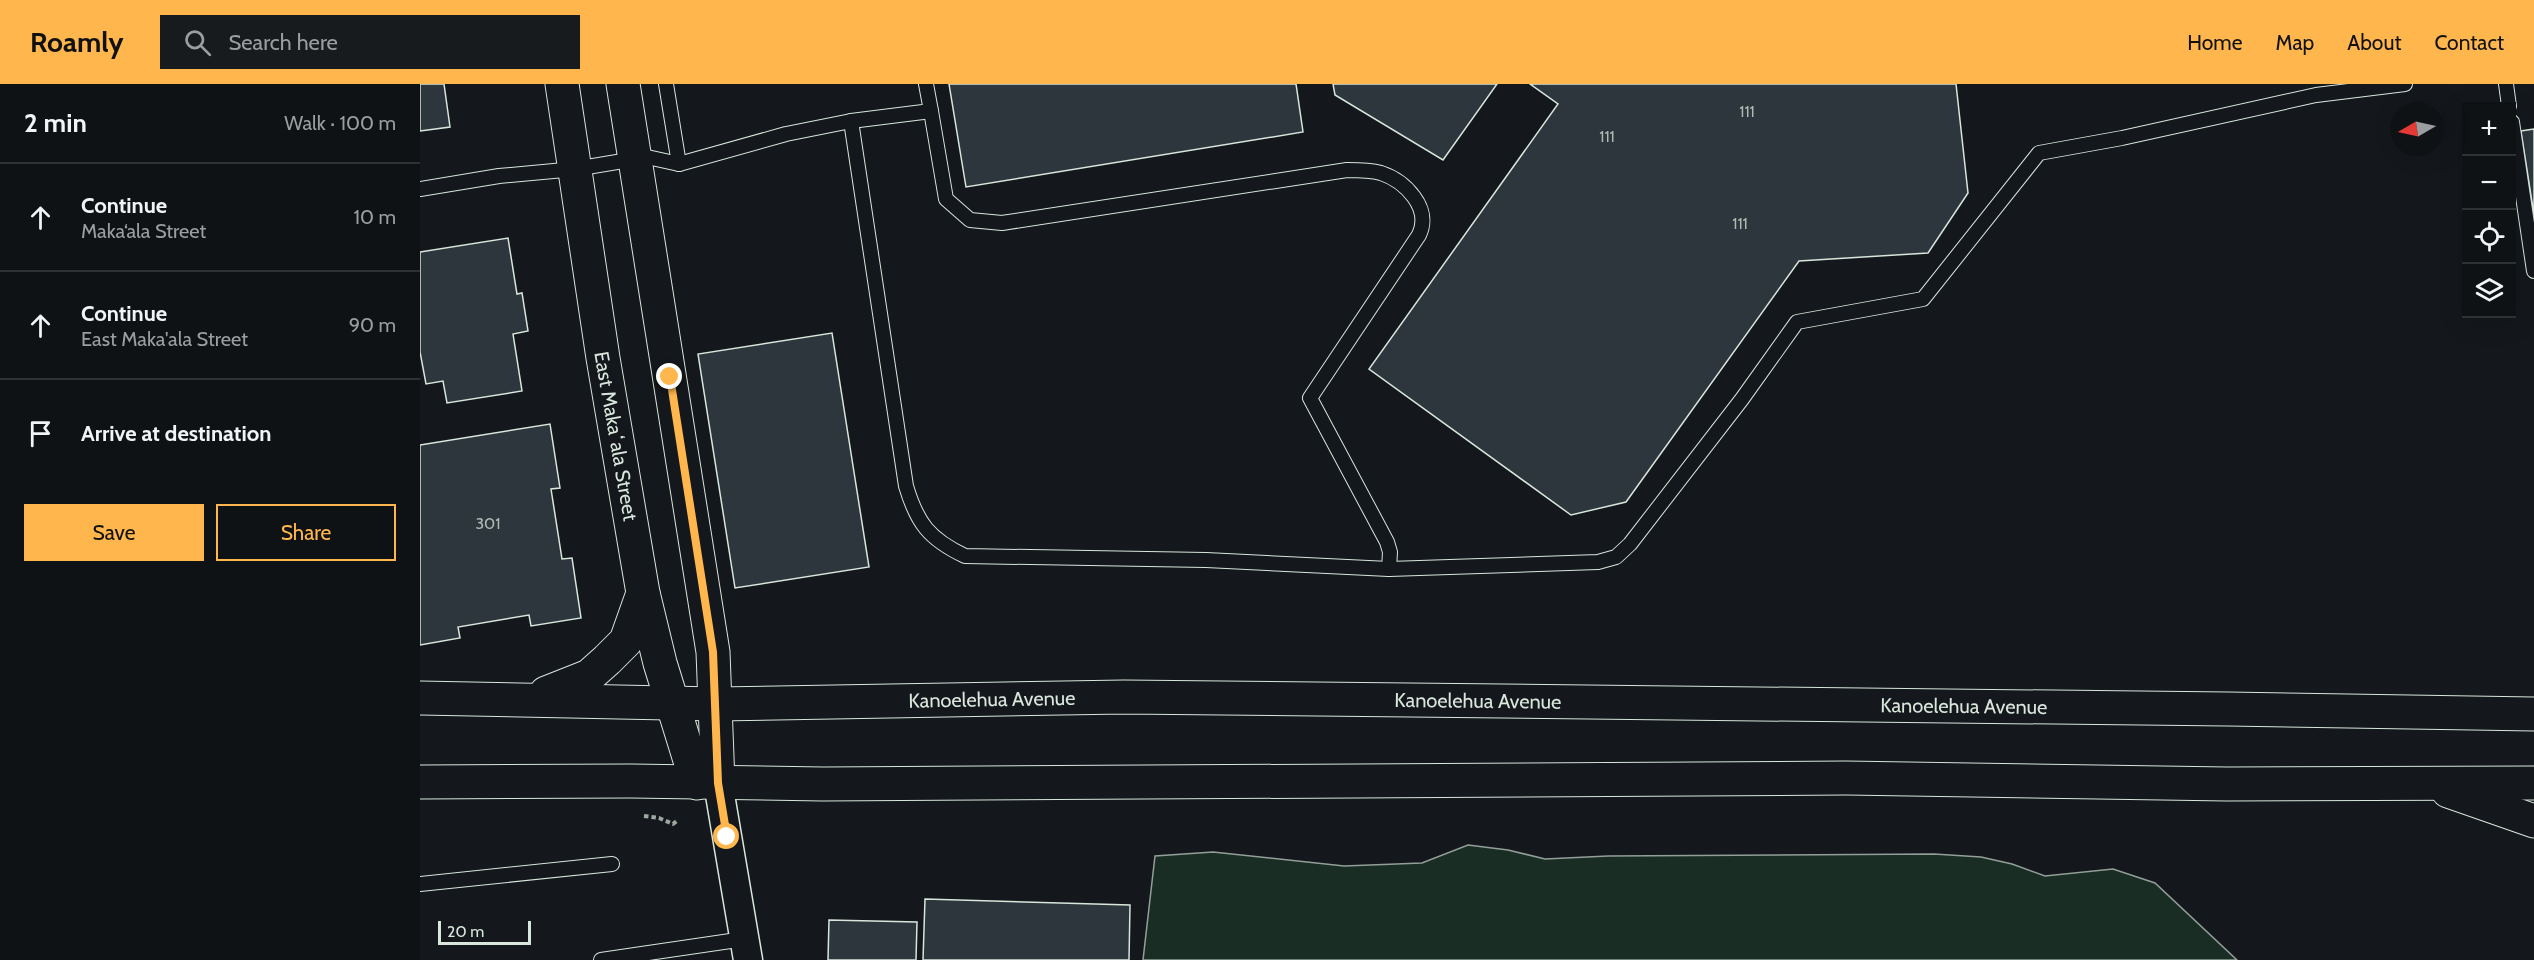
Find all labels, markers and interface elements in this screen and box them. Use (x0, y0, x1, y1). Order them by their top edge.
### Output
search box (160, 15, 580, 69)
text: Roamly (30, 25, 124, 59)
icon: search (181, 26, 214, 59)
text: Search here (229, 29, 338, 56)
text: Home (2187, 30, 2243, 55)
text: Map (2276, 30, 2314, 55)
text: About (2347, 30, 2401, 55)
text: Contact (2434, 30, 2504, 55)
house number: 111 (1739, 102, 1755, 121)
north arrow (2390, 102, 2444, 156)
map controls (2462, 102, 2516, 318)
button: + (2462, 102, 2516, 156)
text: 2 min (24, 107, 87, 139)
text: Walk · 100 m (284, 111, 396, 135)
house number: 111 (1599, 127, 1615, 146)
button: − (2462, 156, 2516, 210)
text: Continue (81, 192, 167, 219)
icon: ahead (24, 201, 57, 234)
text: 10 m (353, 205, 396, 229)
button: locate (2462, 210, 2516, 264)
house number: 111 (1732, 214, 1748, 233)
text: Maka‘ala Street (81, 219, 206, 243)
button: layers (2462, 264, 2516, 318)
text: Continue (81, 300, 167, 327)
icon: ahead (24, 309, 57, 342)
text: 90 m (349, 313, 396, 337)
text: East Maka'ala Street (81, 327, 248, 351)
street label: East Makaʻala Street (589, 349, 643, 523)
route end (656, 363, 682, 389)
icon: arrive (24, 417, 57, 450)
text: Arrive at destination (81, 420, 271, 447)
button: Save (24, 504, 204, 561)
button: Share (216, 504, 396, 561)
house number: 301 (475, 514, 501, 533)
street label: Kanoelehua Avenue (908, 686, 1076, 713)
street label: Kanoelehua Avenue (1394, 688, 1562, 714)
street label: Kanoelehua Avenue (1880, 693, 2048, 719)
route start (713, 823, 739, 849)
scale bar (438, 918, 531, 946)
text: 20 m (447, 922, 484, 941)

